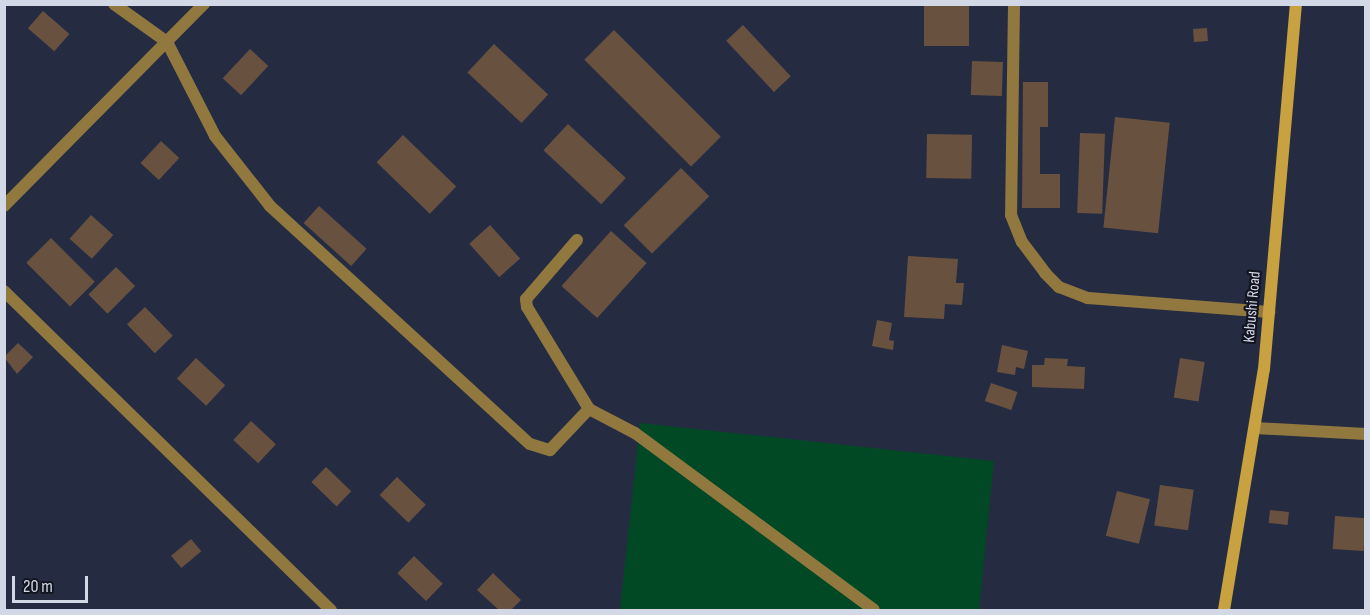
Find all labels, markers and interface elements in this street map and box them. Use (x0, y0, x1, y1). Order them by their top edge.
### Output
street label: Kabushi Road (1240, 271, 1266, 343)
scale bar (15, 564, 92, 602)
text: 20 m (23, 576, 53, 597)

